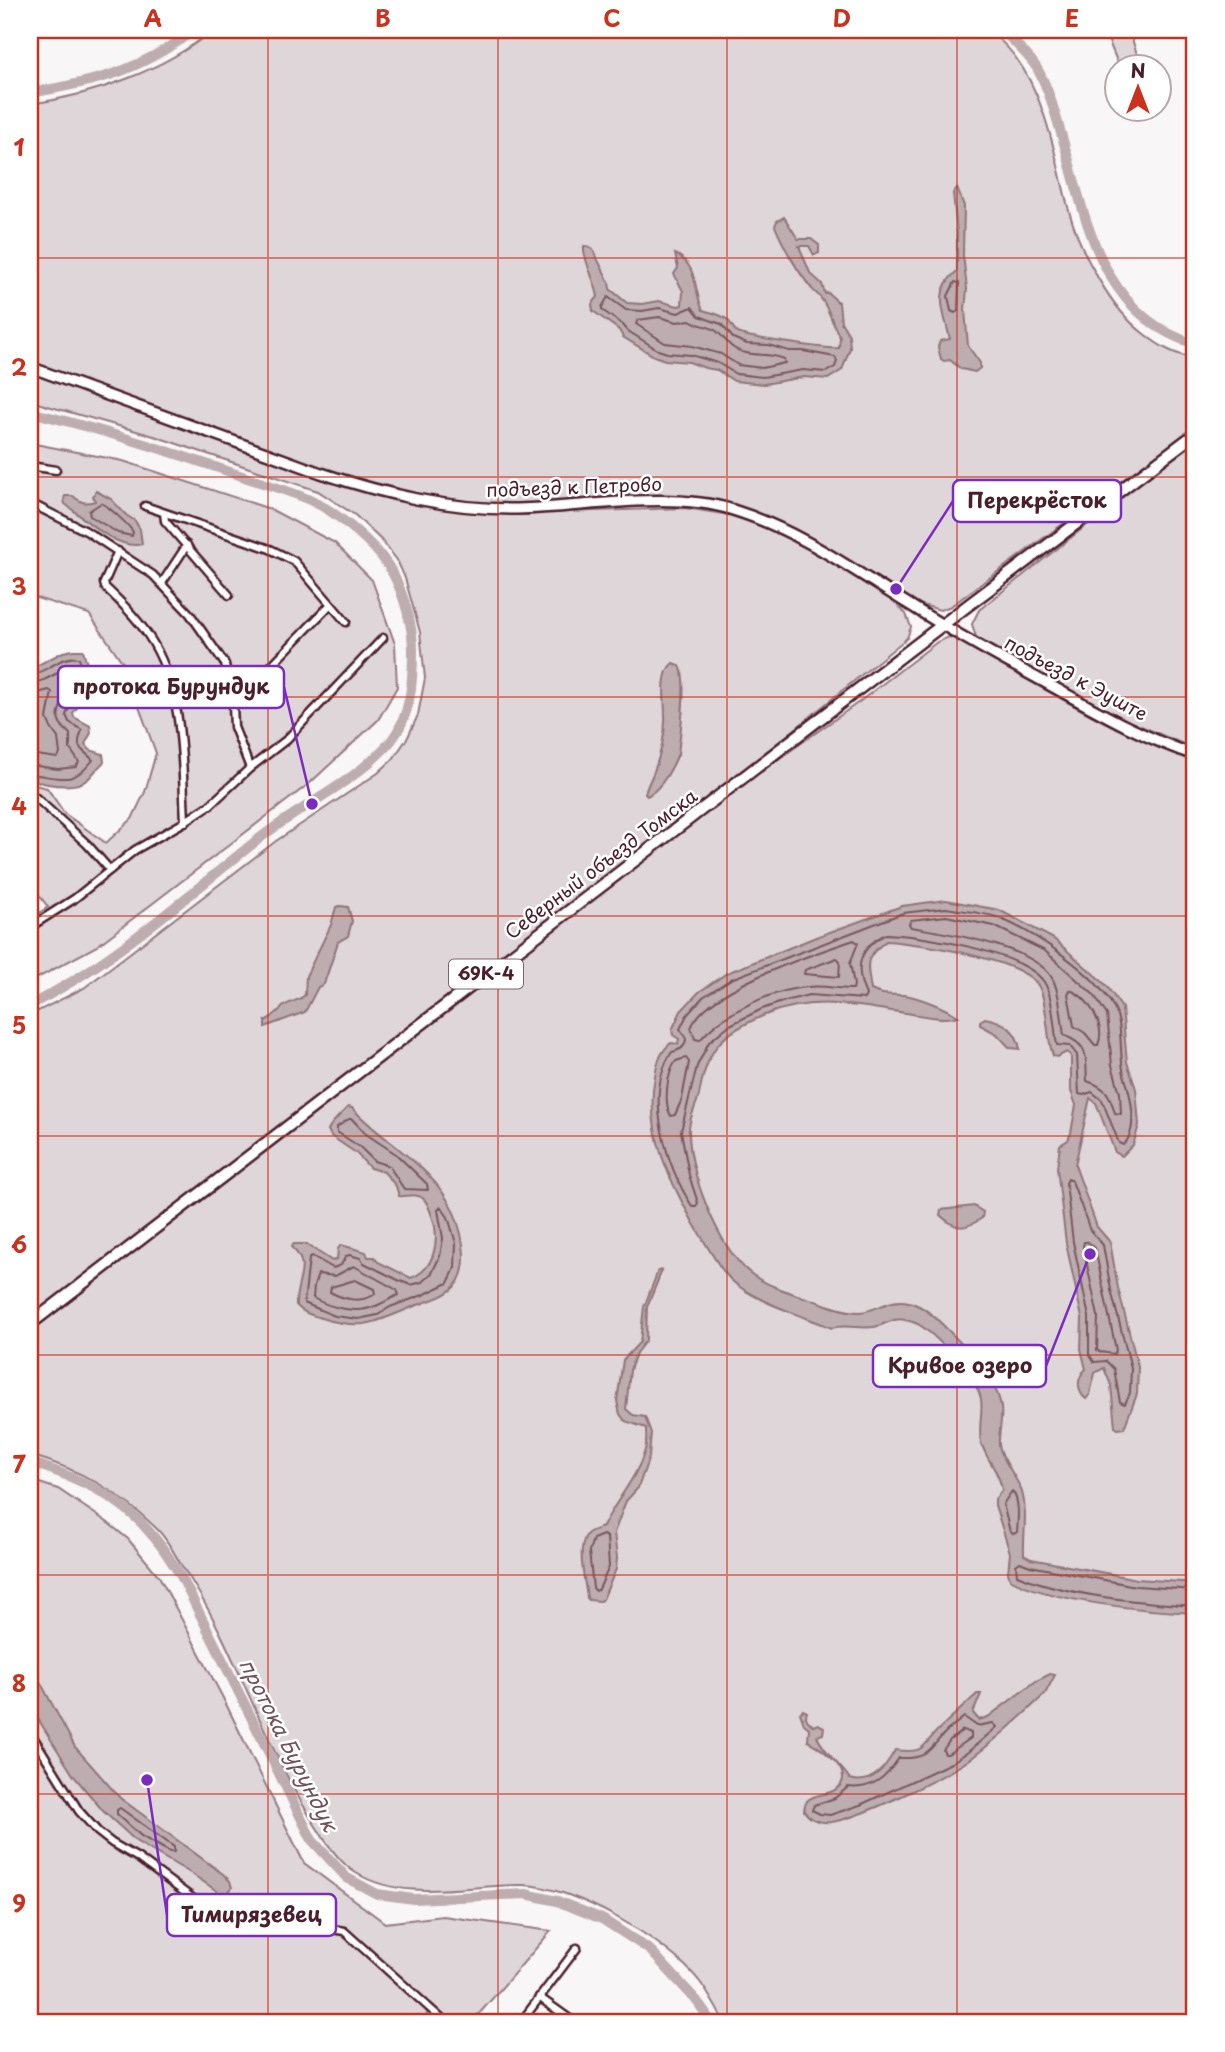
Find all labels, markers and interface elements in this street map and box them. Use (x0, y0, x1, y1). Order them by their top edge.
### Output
text: A (144, 0, 162, 35)
text: B (375, 0, 391, 35)
text: C (603, 0, 621, 35)
text: D (833, 0, 851, 35)
text: E (1065, 0, 1079, 35)
north arrow (1102, 52, 1172, 122)
text: N (1130, 56, 1146, 84)
text: 1 (14, 129, 25, 164)
text: 2 (11, 349, 27, 384)
street label: подъезд к Петрово (486, 469, 662, 503)
callout: Перекрёсток (953, 480, 1121, 522)
text: Перекрёсток (967, 483, 1107, 515)
text: 3 (11, 568, 27, 603)
street label: подъезд к Эуште (1000, 628, 1153, 727)
callout: протока Бурундук (58, 666, 284, 708)
text: протока Бурундук (73, 669, 270, 701)
street label: Северный объезд Томска (498, 781, 703, 945)
text: 4 (11, 788, 27, 823)
road number: 69К-4 (449, 959, 523, 988)
text: 5 (12, 1007, 26, 1042)
text: 6 (11, 1226, 27, 1261)
callout: Кривое озеро (873, 1345, 1046, 1387)
text: Кривое озеро (888, 1348, 1032, 1380)
text: 7 (12, 1446, 26, 1481)
water label: протока Бурундук (232, 1652, 348, 1838)
text: 8 (12, 1665, 26, 1700)
text: 9 (12, 1885, 26, 1920)
callout: Тимирязевец (167, 1894, 336, 1936)
text: Тимирязевец (181, 1897, 322, 1929)

